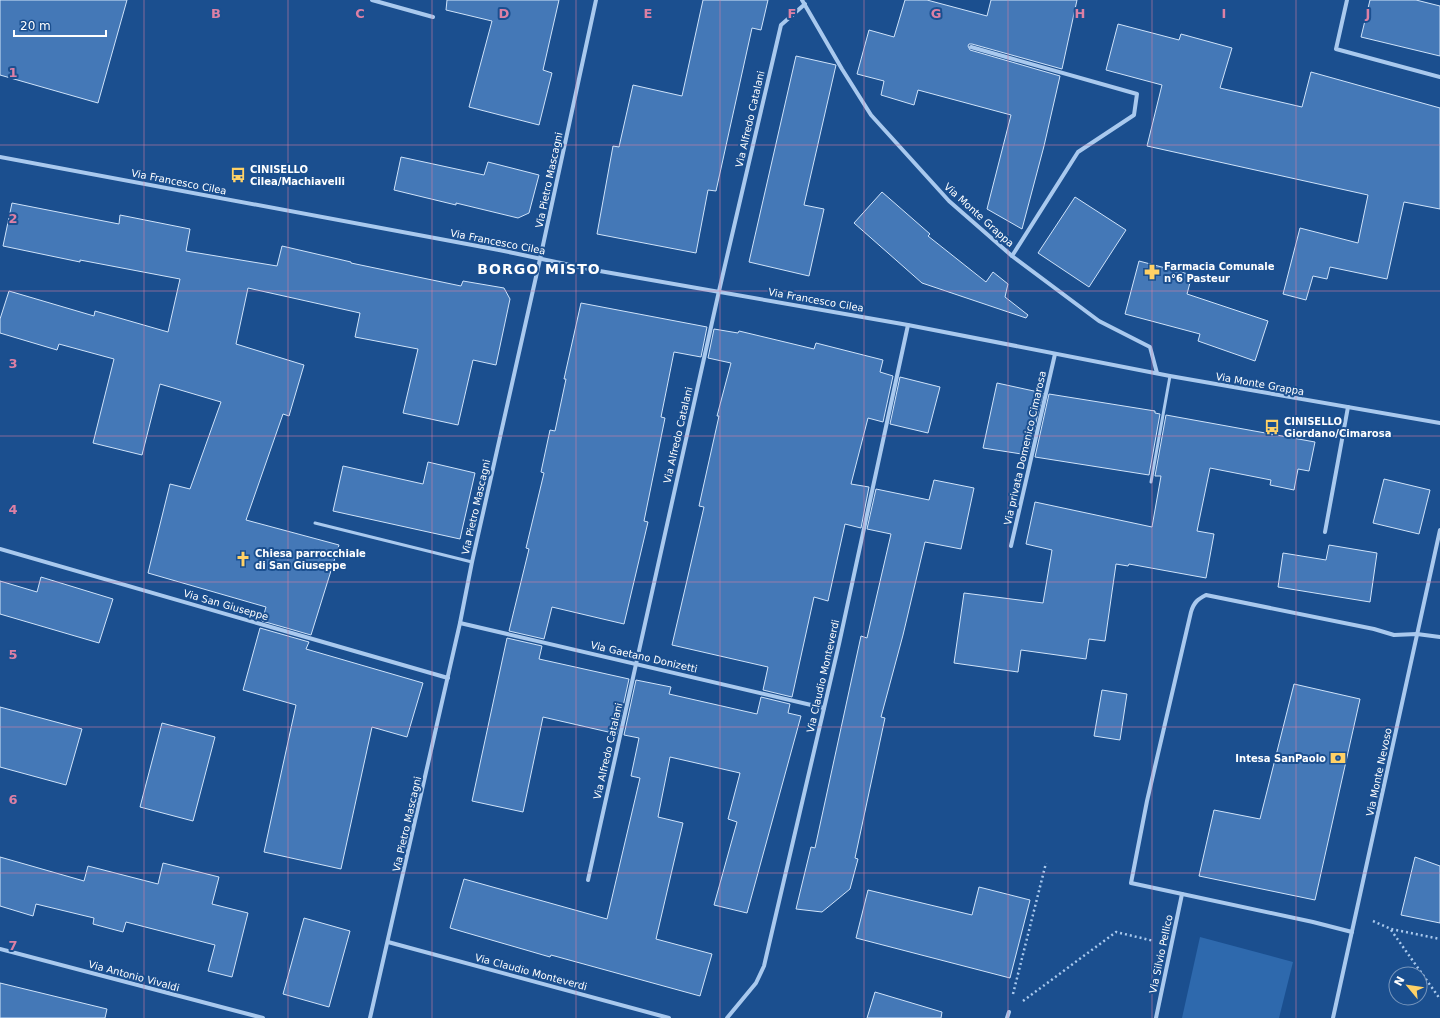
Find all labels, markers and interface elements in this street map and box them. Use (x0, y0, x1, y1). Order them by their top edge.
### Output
text: B (211, 6, 221, 21)
text: C (355, 6, 365, 21)
text: D (499, 6, 510, 21)
text: E (644, 6, 652, 21)
text: F (788, 6, 796, 21)
text: G (931, 6, 941, 21)
text: H (1075, 6, 1085, 21)
text: I (1222, 6, 1226, 21)
text: J (1365, 6, 1370, 21)
scale bar (14, 12, 106, 38)
text: 20 m (20, 19, 51, 33)
text: 1 (8, 65, 18, 80)
street label: Via Alfredo Catalani (734, 70, 766, 168)
street label: Via Pietro Mascagni (533, 131, 565, 229)
place label: CINISELLO Cilea/Machiavelli (250, 164, 345, 187)
bus stop icon: CINISELLO Cilea/Machiavelli (229, 166, 247, 184)
street label: Via Francesco Cilea (130, 167, 228, 197)
street label: Via Monte Grappa (942, 181, 1016, 249)
text: 2 (8, 211, 18, 226)
street label: Via Francesco Cilea (449, 227, 547, 257)
district label: BORGO MISTO (477, 261, 601, 277)
place label: Farmacia Comunale n°6 Pasteur (1164, 261, 1275, 284)
pharmacy icon: Farmacia Comunale n°6 Pasteur (1143, 263, 1161, 281)
street label: Via Francesco Cilea (767, 286, 865, 314)
text: 3 (8, 356, 18, 371)
street label: Via privata Domenico Cimarosa (1002, 370, 1048, 526)
street label: Via Monte Grappa (1215, 371, 1305, 397)
street label: Via Alfredo Catalani (662, 386, 694, 484)
place label: CINISELLO Giordano/Cimarosa (1284, 416, 1391, 439)
bus stop icon: CINISELLO Giordano/Cimarosa (1263, 418, 1281, 436)
street label: Via Pietro Mascagni (460, 458, 492, 556)
text: 4 (8, 502, 18, 517)
place label: Chiesa parrocchiale di San Giuseppe (255, 548, 366, 571)
church icon: Chiesa parrocchiale di San Giuseppe (234, 550, 252, 568)
street label: Via San Giuseppe (182, 588, 270, 622)
street label: Via Claudio Monteverdi (805, 618, 841, 734)
street label: Via Gaetano Donizetti (589, 639, 699, 675)
text: 5 (8, 647, 18, 662)
street label: Via Alfredo Catalani (592, 702, 624, 800)
street label: Via Monte Nevoso (1364, 727, 1394, 817)
bank icon: Intesa SanPaolo (1329, 749, 1347, 767)
place label: Intesa SanPaolo (1235, 753, 1326, 764)
street label: Via Pietro Mascagni (391, 775, 423, 873)
text: 6 (8, 792, 18, 807)
street label: Via Silvio Pellico (1147, 914, 1175, 994)
text: 7 (8, 938, 18, 953)
street label: Via Claudio Monteverdi (474, 952, 588, 992)
street label: Via Antonio Vivaldi (87, 959, 181, 993)
north arrow (1388, 966, 1428, 1006)
text: N (1392, 974, 1408, 989)

